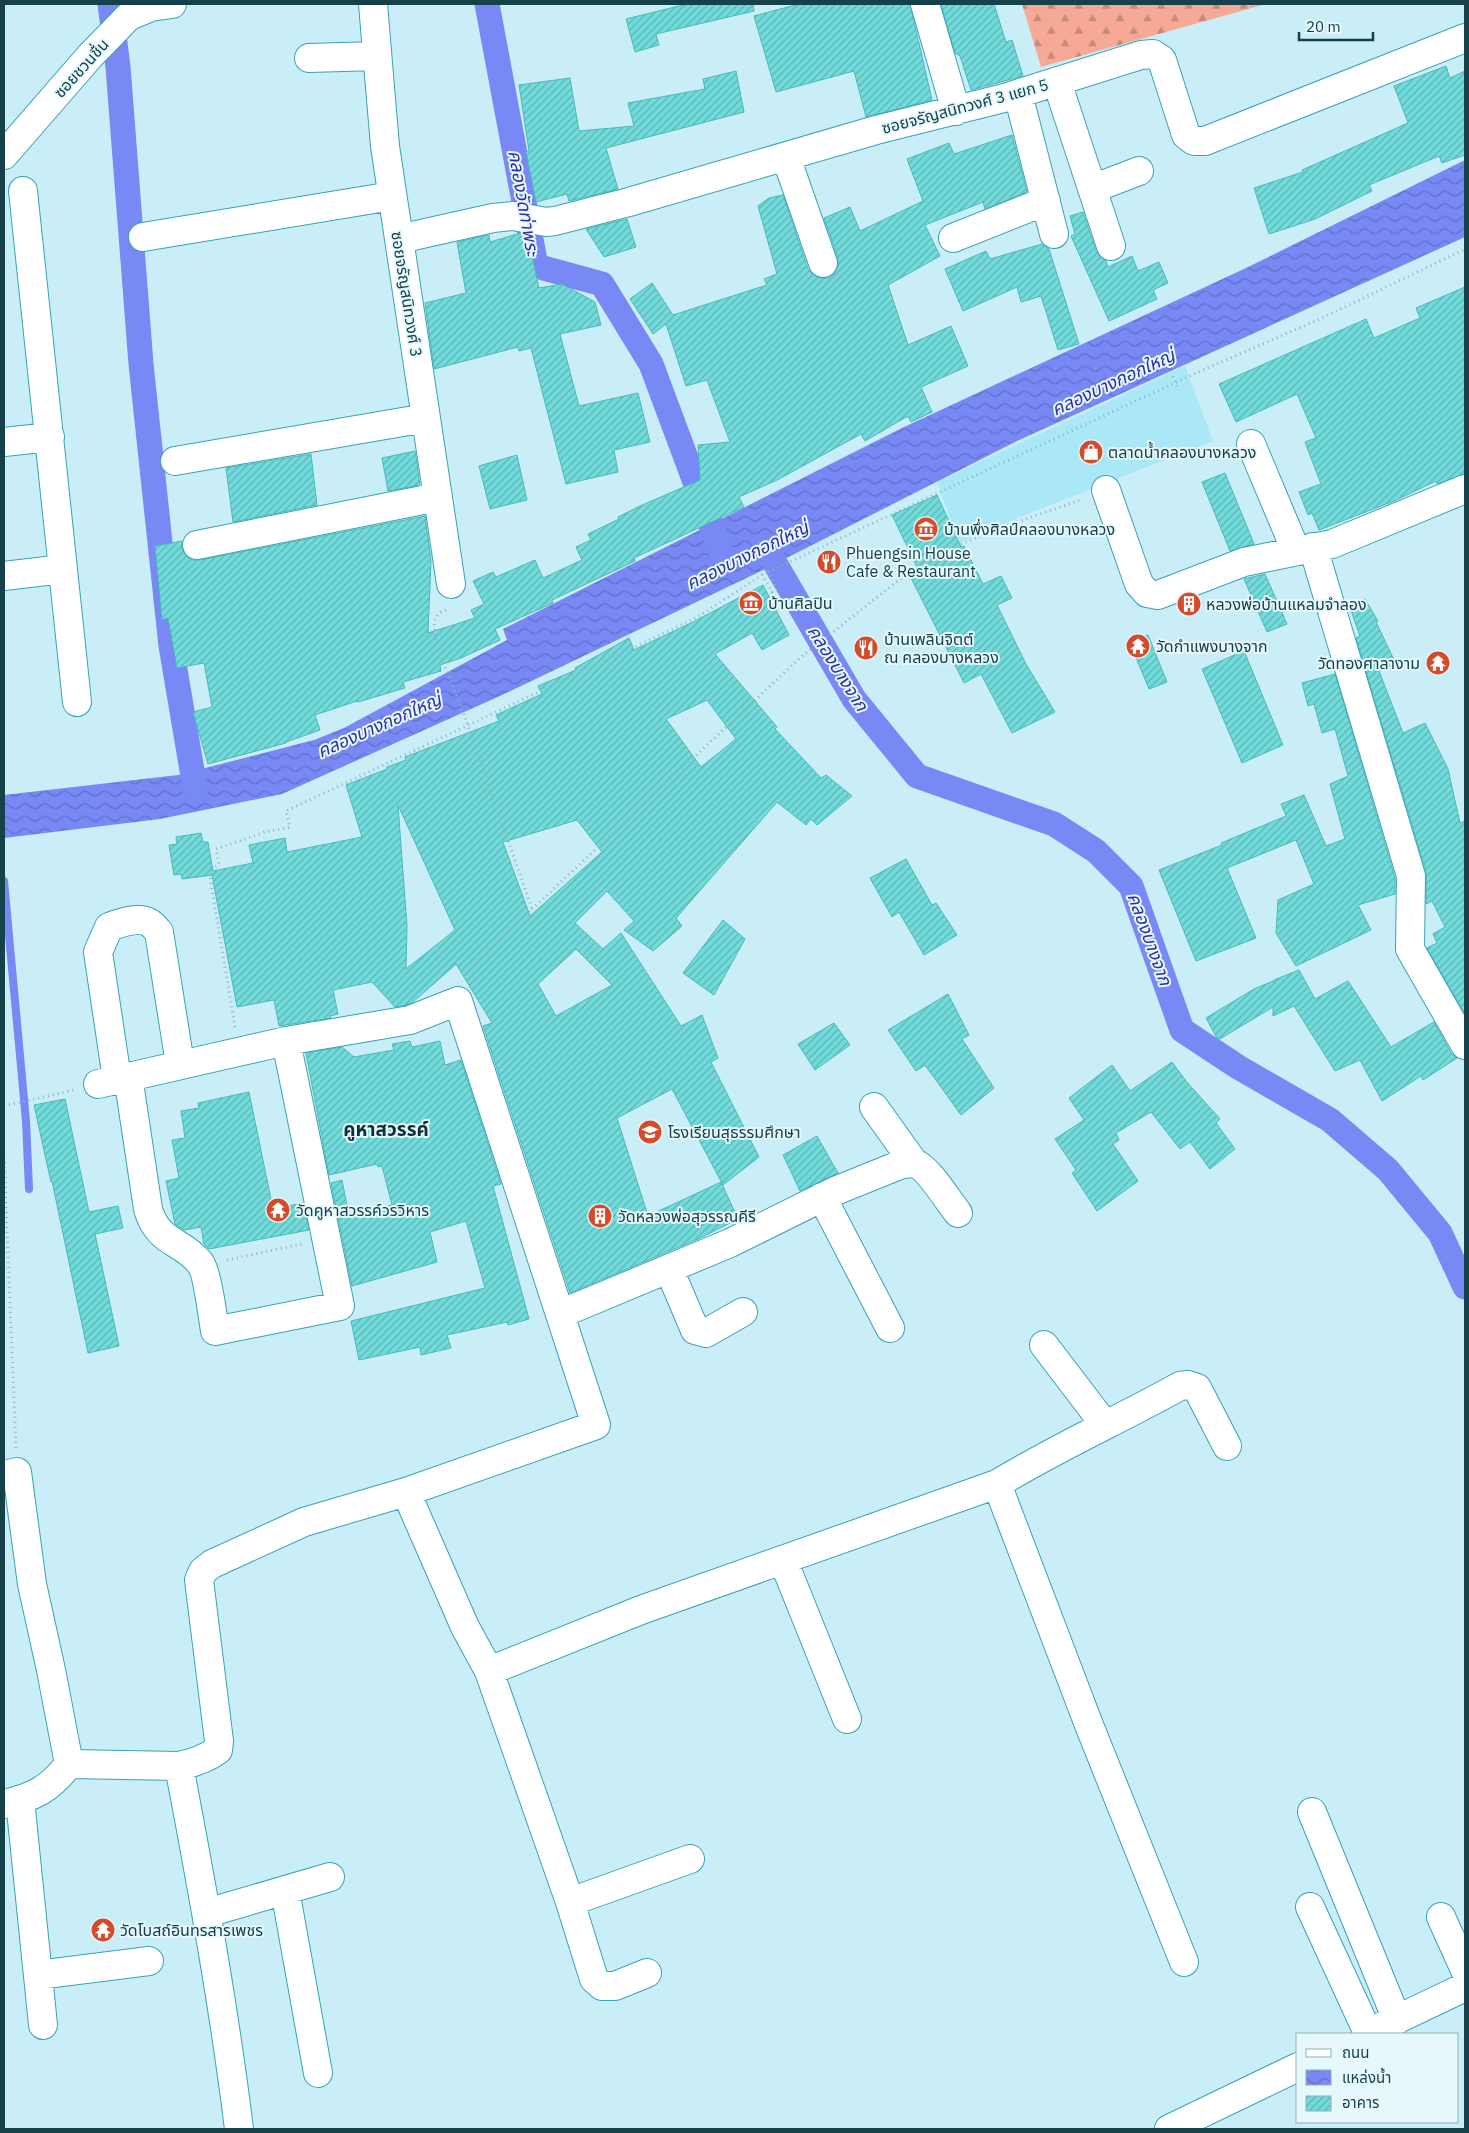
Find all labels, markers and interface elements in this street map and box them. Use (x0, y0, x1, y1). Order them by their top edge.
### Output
scale bar (1299, 10, 1373, 42)
text: 20 m (1306, 17, 1341, 36)
street label: ซอยชวนชื่น (49, 34, 113, 102)
street label: ซอยจรัญสนิทวงศ์ 3 แยก 5 (879, 74, 1051, 138)
water label: คลองวัดท่าพระ (503, 148, 545, 260)
street label: ซอยจรัญสนิทวงศ์ 3 (387, 230, 427, 358)
water label: คลองบางกอกใหญ่ (1048, 342, 1181, 421)
shop icon: ตลาดน้ำคลองบางหลวง (1078, 439, 1104, 465)
place label: ตลาดน้ำคลองบางหลวง (1108, 441, 1256, 462)
water label: คลองบางกอกใหญ่ (682, 514, 815, 595)
museum icon: บ้านพึ่งศิลป์คลองบางหลวง (913, 516, 939, 542)
place label: บ้านพึ่งศิลป์คลองบางหลวง (944, 518, 1115, 539)
place label: Phuengsin House Cafe & Restaurant (846, 543, 976, 581)
restaurant icon: Phuengsin House Cafe & Restaurant (816, 549, 842, 575)
museum icon: บ้านศิลปิน (738, 590, 764, 616)
building icon: หลวงพ่อบ้านแหลมจำลอง (1176, 591, 1202, 617)
place label: บ้านศิลปิน (768, 593, 833, 613)
place label: หลวงพ่อบ้านแหลมจำลอง (1206, 594, 1367, 614)
water label: คลองบางจาก (803, 621, 874, 716)
place label: บ้านเพลินจิตต์ ณ คลองบางหลวง (884, 629, 999, 667)
temple icon: วัดกำแพงบางจาก (1125, 633, 1151, 659)
restaurant icon: บ้านเพลินจิตต์ ณ คลองบางหลวง (853, 635, 879, 661)
place label: วัดกำแพงบางจาก (1156, 636, 1268, 656)
temple icon: วัดทองศาลางาม (1425, 650, 1451, 676)
place label: วัดทองศาลางาม (1318, 653, 1420, 673)
water label: คลองบางกอกใหญ่ (313, 686, 447, 763)
water label: คลองบางจาก (1123, 890, 1178, 990)
district label: คูหาสวรรค์ (343, 1117, 429, 1141)
school or university icon: โรงเรียนสุธรรมศึกษา (637, 1119, 663, 1145)
place label: โรงเรียนสุธรรมศึกษา (668, 1122, 801, 1142)
temple icon: วัดคูหาสวรรค์วรวิหาร (265, 1197, 291, 1223)
place label: วัดคูหาสวรรค์วรวิหาร (296, 1200, 429, 1220)
building icon: วัดหลวงพ่อสุวรรณคีรี (587, 1203, 613, 1229)
place label: วัดหลวงพ่อสุวรรณคีรี (618, 1206, 756, 1226)
temple icon: วัดโบสถ์อินทรสารเพชร (90, 1917, 116, 1943)
place label: วัดโบสถ์อินทรสารเพชร (120, 1920, 263, 1940)
legend (1296, 2033, 1459, 2123)
text: ถนน (1342, 2043, 1369, 2062)
text: แหล่งน้ำ (1342, 2067, 1391, 2087)
text: อาคาร (1342, 2093, 1379, 2112)

